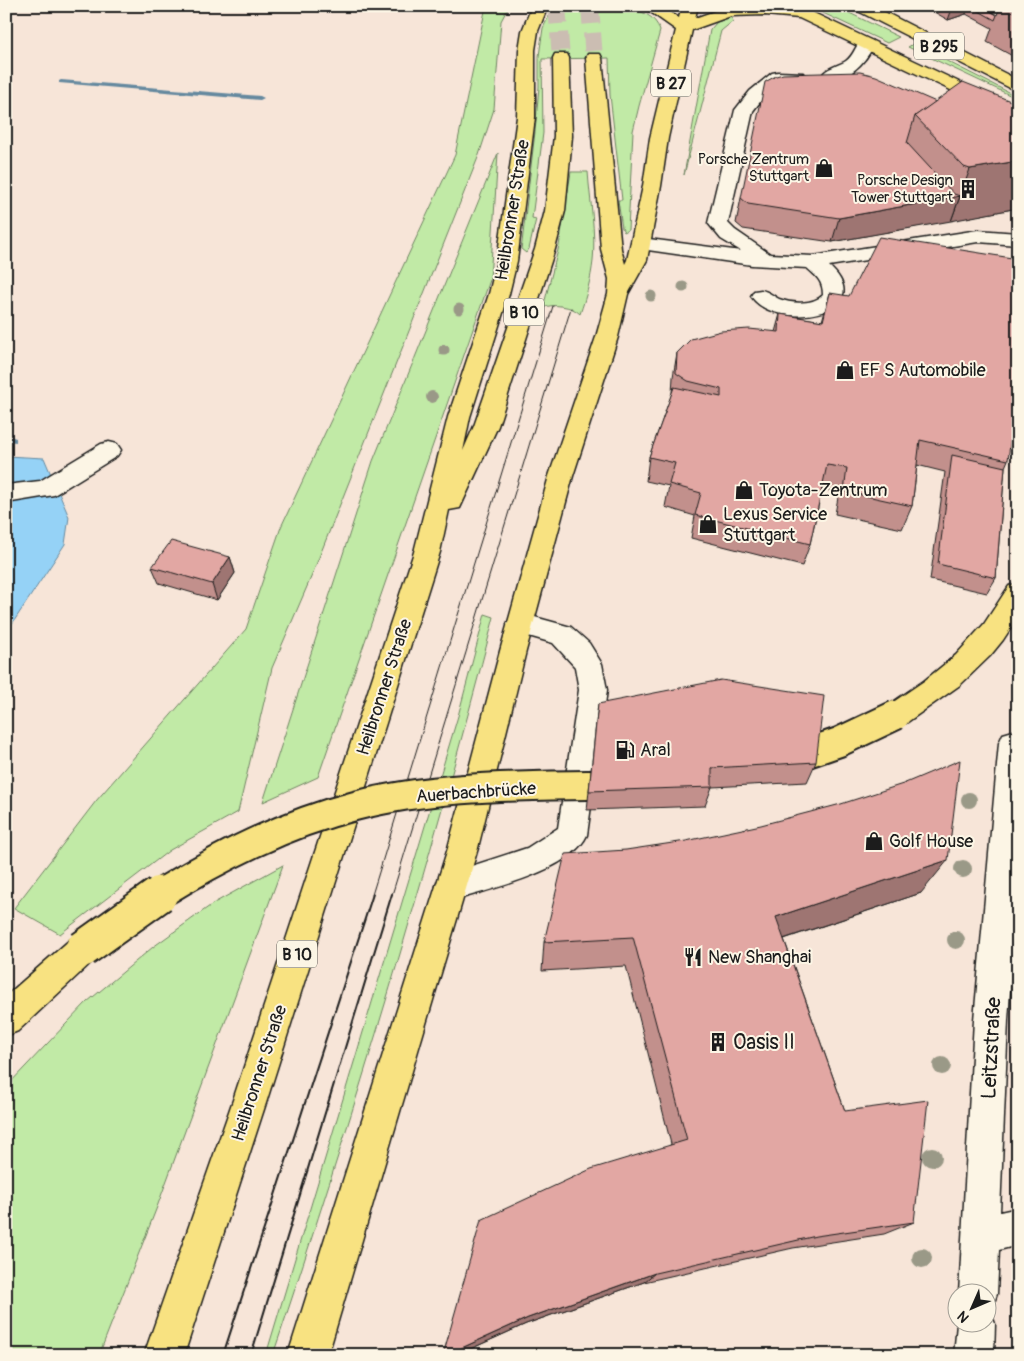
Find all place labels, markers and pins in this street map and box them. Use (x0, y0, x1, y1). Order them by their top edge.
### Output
place label: Porsche Zentrum Stuttgart (698, 150, 810, 186)
shop icon: Porsche Zentrum Stuttgart (813, 157, 835, 179)
place label: Porsche Design Tower Stuttgart (851, 171, 954, 207)
building icon: Porsche Design Tower Stuttgart (957, 178, 979, 200)
shop icon: EF S Automobile (834, 359, 856, 381)
place label: EF S Automobile (860, 359, 986, 382)
shop icon: Toyota-Zentrum (733, 479, 755, 501)
place label: Toyota-Zentrum (759, 479, 887, 502)
place label: Lexus Service Stuttgart (723, 503, 827, 547)
shop icon: Lexus Service Stuttgart (697, 513, 719, 535)
fuel station icon: Aral (614, 739, 636, 761)
place label: Aral (640, 739, 671, 762)
shop icon: Golf House (863, 830, 885, 852)
place label: Golf House (889, 830, 973, 853)
restaurant icon: New Shanghai (682, 946, 704, 968)
place label: New Shanghai (708, 946, 811, 969)
place label: Oasis II (733, 1029, 795, 1056)
building icon: Oasis II (707, 1031, 729, 1053)

